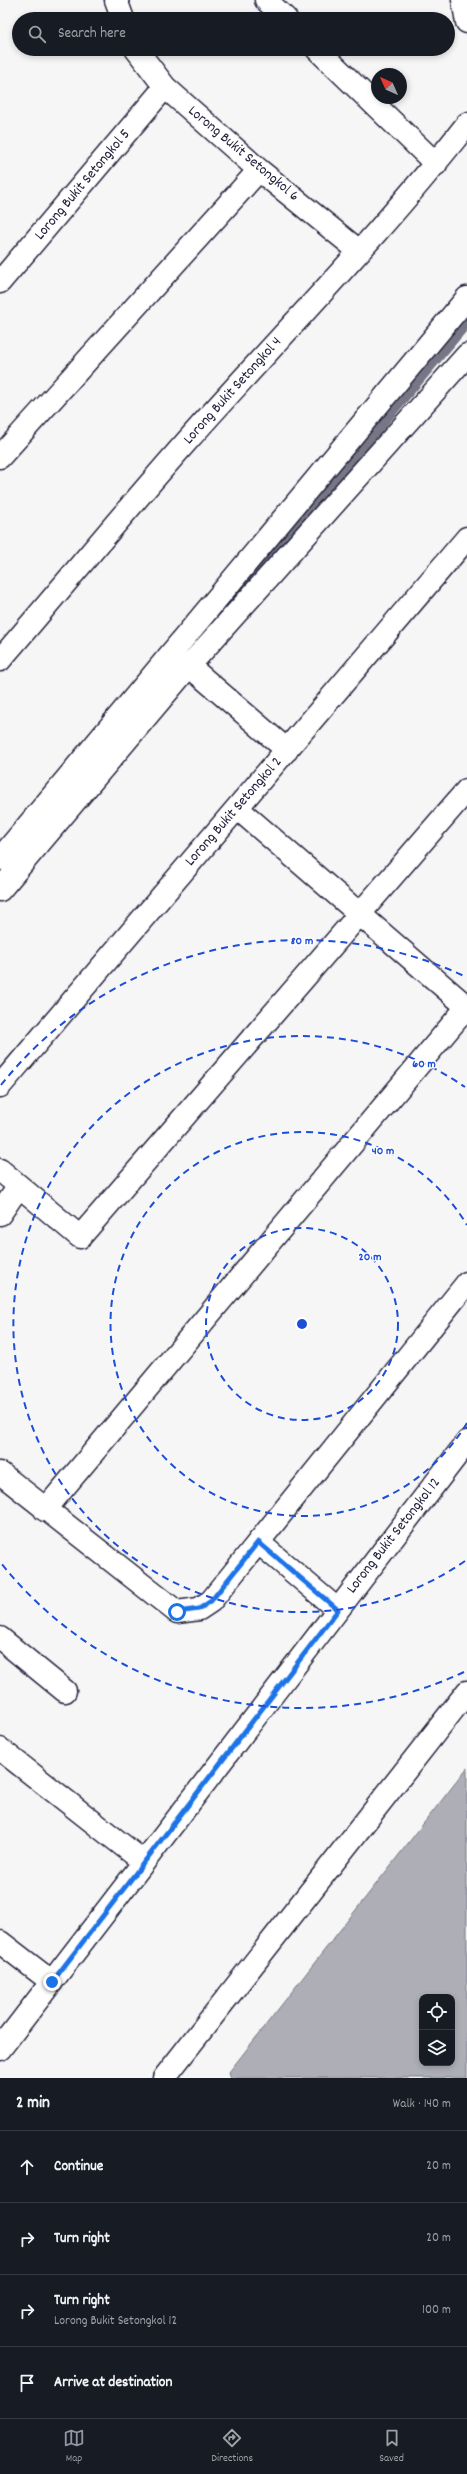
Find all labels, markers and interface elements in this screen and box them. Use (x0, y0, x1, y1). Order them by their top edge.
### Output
search box (12, 12, 455, 56)
icon: search (26, 23, 48, 45)
text: Search here (58, 23, 126, 45)
north arrow (371, 68, 407, 104)
street label: Lorong Bukit Setongkol 6 (182, 101, 304, 207)
street label: Lorong Bukit Setongkol 5 (30, 125, 136, 245)
street label: Lorong Bukit Setongkol 4 (179, 332, 287, 450)
street label: Lorong Bukit Setongkol 2 (180, 752, 288, 872)
text: 80 m (291, 933, 313, 950)
text: 60 m (412, 1056, 436, 1073)
text: 40 m (372, 1143, 394, 1160)
text: 20 m (359, 1249, 381, 1266)
centre of rings (295, 1317, 309, 1331)
street label: Lorong Bukit Setongkol 12 (342, 1473, 446, 1599)
route start (168, 1603, 186, 1621)
route end (43, 1973, 61, 1991)
map controls (419, 1994, 455, 2066)
button: locate (419, 1994, 455, 2030)
button: layers (419, 2030, 455, 2066)
text: 2 min (16, 2092, 50, 2116)
text: Walk · 140 m (393, 2095, 451, 2114)
icon: ahead (16, 2156, 38, 2178)
text: Continue (54, 2156, 103, 2178)
text: 20 m (426, 2157, 451, 2176)
icon: right (16, 2228, 38, 2250)
text: Turn right (54, 2228, 110, 2250)
text: 20 m (426, 2229, 451, 2248)
text: Turn right (54, 2290, 110, 2312)
icon: right (16, 2300, 38, 2322)
text: 100 m (422, 2301, 451, 2320)
text: Lorong Bukit Setongkol 12 (54, 2312, 177, 2331)
icon: arrive (16, 2372, 38, 2394)
text: Arrive at destination (54, 2372, 172, 2394)
tab: Map (63, 2427, 85, 2467)
tab: Directions (211, 2427, 253, 2467)
tab: Saved (379, 2427, 404, 2467)

